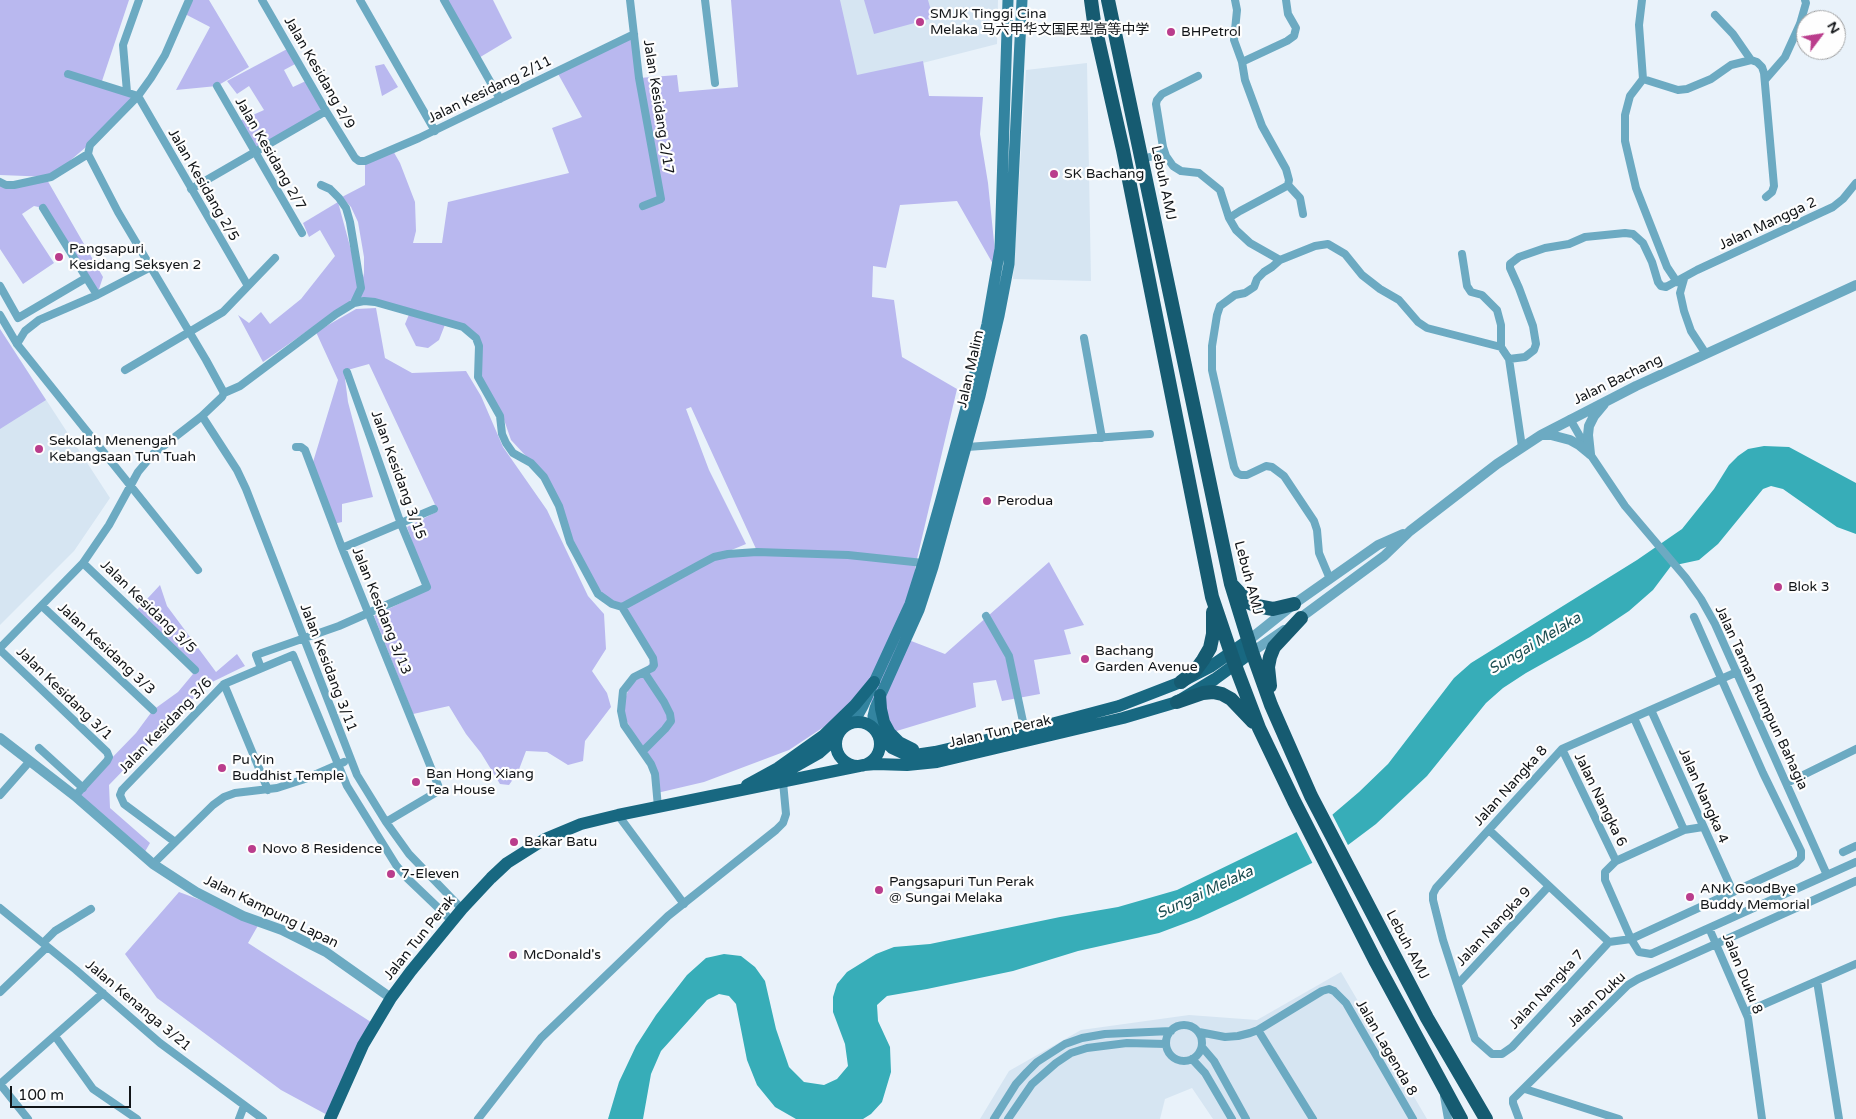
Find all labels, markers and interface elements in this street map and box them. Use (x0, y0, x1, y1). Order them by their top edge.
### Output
place label: SMJK Tinggi Cina Melaka 马六甲华文国民型高等中学 (930, 6, 1150, 38)
north arrow (1796, 10, 1846, 60)
street label: Jalan Kesidang 2/9 (280, 14, 358, 132)
marker: SMJK Tinggi Cina Melaka 马六甲华文国民型高等中学 (914, 16, 926, 28)
text: N (1823, 18, 1844, 37)
place label: BHPetrol (1181, 24, 1241, 40)
marker: BHPetrol (1165, 26, 1177, 38)
street label: Jalan Kesidang 2/17 (639, 39, 677, 175)
street label: Jalan Kesidang 2/11 (425, 53, 555, 127)
street label: Jalan Kesidang 2/7 (231, 95, 309, 213)
street label: Jalan Kesidang 2/5 (164, 126, 242, 244)
street label: Lebuh AMJ (1147, 144, 1179, 222)
place label: SK Bachang (1064, 166, 1144, 182)
marker: SK Bachang (1048, 168, 1060, 180)
street label: Jalan Mangga 2 (1717, 194, 1819, 254)
place label: Pangsapuri Kesidang Seksyen 2 (69, 241, 201, 274)
marker: Pangsapuri Kesidang Seksyen 2 (53, 251, 65, 263)
street label: Jalan Malim (954, 329, 988, 409)
street label: Jalan Bachang (1571, 351, 1665, 409)
street label: Jalan Kesidang 3/15 (367, 408, 429, 542)
place label: Sekolah Menengah Kebangsaan Tun Tuah (49, 433, 196, 466)
marker: Sekolah Menengah Kebangsaan Tun Tuah (33, 443, 45, 455)
place label: Perodua (997, 493, 1053, 509)
marker: Perodua (981, 495, 993, 507)
street label: Lebuh AMJ (1230, 539, 1266, 617)
street label: Jalan Kesidang 3/13 (348, 545, 414, 677)
street label: Jalan Kesidang 3/5 (97, 557, 199, 657)
place label: Blok 3 (1788, 579, 1830, 595)
marker: Blok 3 (1772, 581, 1784, 593)
street label: Jalan Kesidang 3/3 (54, 600, 158, 698)
street label: Jalan Kesidang 3/11 (296, 602, 360, 734)
street label: Jalan Taman Rumpun Bahagia (1711, 603, 1811, 793)
water label: Sungai Melaka (1486, 609, 1584, 679)
place label: Bachang Garden Avenue (1095, 643, 1198, 676)
street label: Jalan Kesidang 3/1 (13, 644, 115, 744)
marker: Bachang Garden Avenue (1079, 653, 1091, 665)
street label: Jalan Kesidang 3/6 (116, 675, 216, 777)
street label: Jalan Tun Perak (947, 712, 1053, 752)
street label: Jalan Nangka 8 (1471, 742, 1551, 830)
street label: Jalan Nangka 4 (1675, 746, 1731, 846)
street label: Jalan Nangka 6 (1570, 750, 1630, 850)
place label: Pu Yin Buddhist Temple (232, 752, 344, 784)
marker: Pu Yin Buddhist Temple (216, 762, 228, 774)
place label: Ban Hong Xiang Tea House (426, 766, 534, 799)
marker: Ban Hong Xiang Tea House (410, 776, 422, 788)
place label: Bakar Batu (524, 834, 597, 850)
marker: Bakar Batu (508, 836, 520, 848)
place label: Novo 8 Residence (262, 841, 382, 857)
marker: Novo 8 Residence (246, 843, 258, 855)
water label: Sungai Melaka (1154, 863, 1256, 923)
place label: 7-Eleven (401, 866, 459, 882)
marker: 7-Eleven (385, 868, 397, 880)
street label: Jalan Kampung Lapan (201, 872, 341, 952)
place label: Pangsapuri Tun Perak @ Sungai Melaka (889, 874, 1034, 906)
place label: ANK GoodBye Buddy Memorial (1700, 881, 1810, 914)
marker: Pangsapuri Tun Perak @ Sungai Melaka (873, 884, 885, 896)
street label: Jalan Nangka 9 (1453, 884, 1535, 970)
marker: ANK GoodBye Buddy Memorial (1684, 891, 1696, 903)
street label: Jalan Tun Perak (381, 892, 459, 984)
street label: Lebuh AMJ (1382, 908, 1432, 982)
street label: Jalan Duku 8 (1718, 931, 1766, 1017)
place label: McDonald's (523, 947, 601, 963)
street label: Jalan Nangka 7 (1506, 947, 1588, 1033)
marker: McDonald's (507, 949, 519, 961)
street label: Jalan Kenanga 3/21 (82, 957, 194, 1055)
street label: Jalan Duku (1565, 969, 1629, 1031)
street label: Jalan Lagenda 8 (1352, 997, 1420, 1099)
scale bar (12, 1076, 134, 1108)
text: 100 m (18, 1086, 64, 1104)

